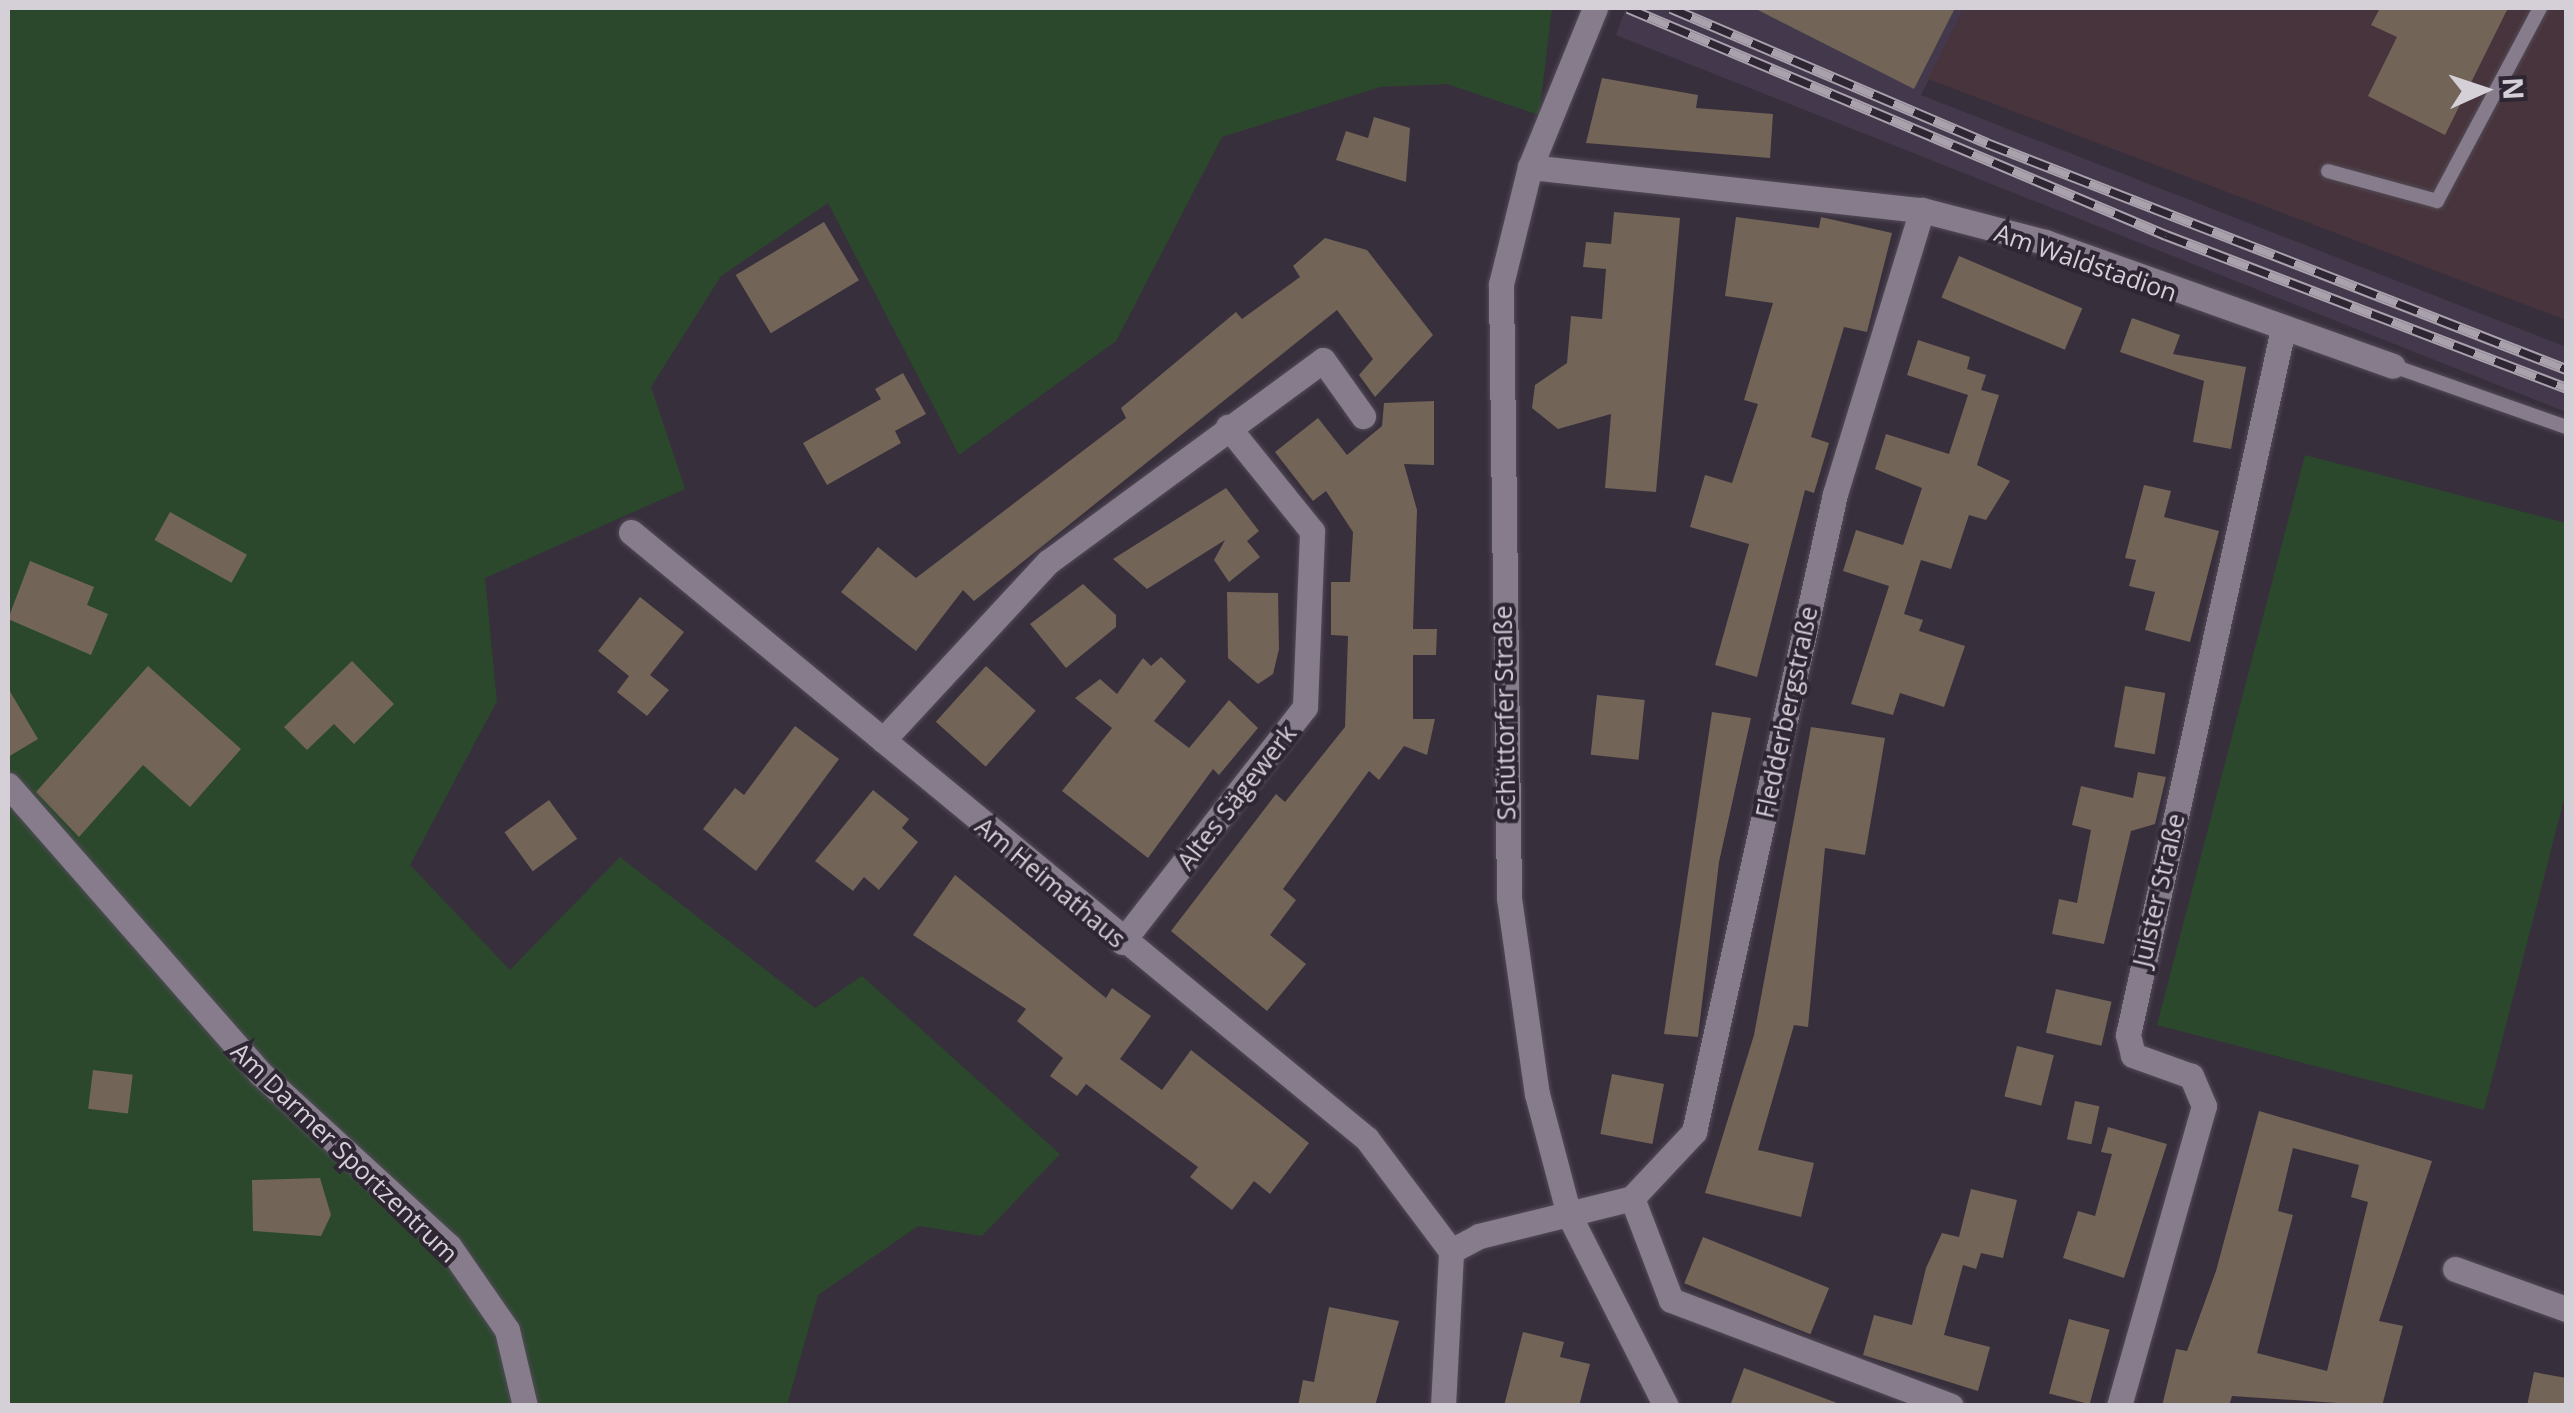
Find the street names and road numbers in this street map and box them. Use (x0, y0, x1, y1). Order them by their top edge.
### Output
street label: Am Waldstadion (1991, 217, 2181, 307)
street label: Fledderbergstraße (1749, 603, 1823, 821)
street label: Schüttorfer Straße (1487, 605, 1521, 821)
street label: Altes Sägewerk (1170, 719, 1302, 875)
street label: Juister Straße (2126, 810, 2190, 970)
street label: Am Heimathaus (970, 811, 1132, 953)
street label: Am Darmer Sportzentrum (225, 1036, 465, 1268)

